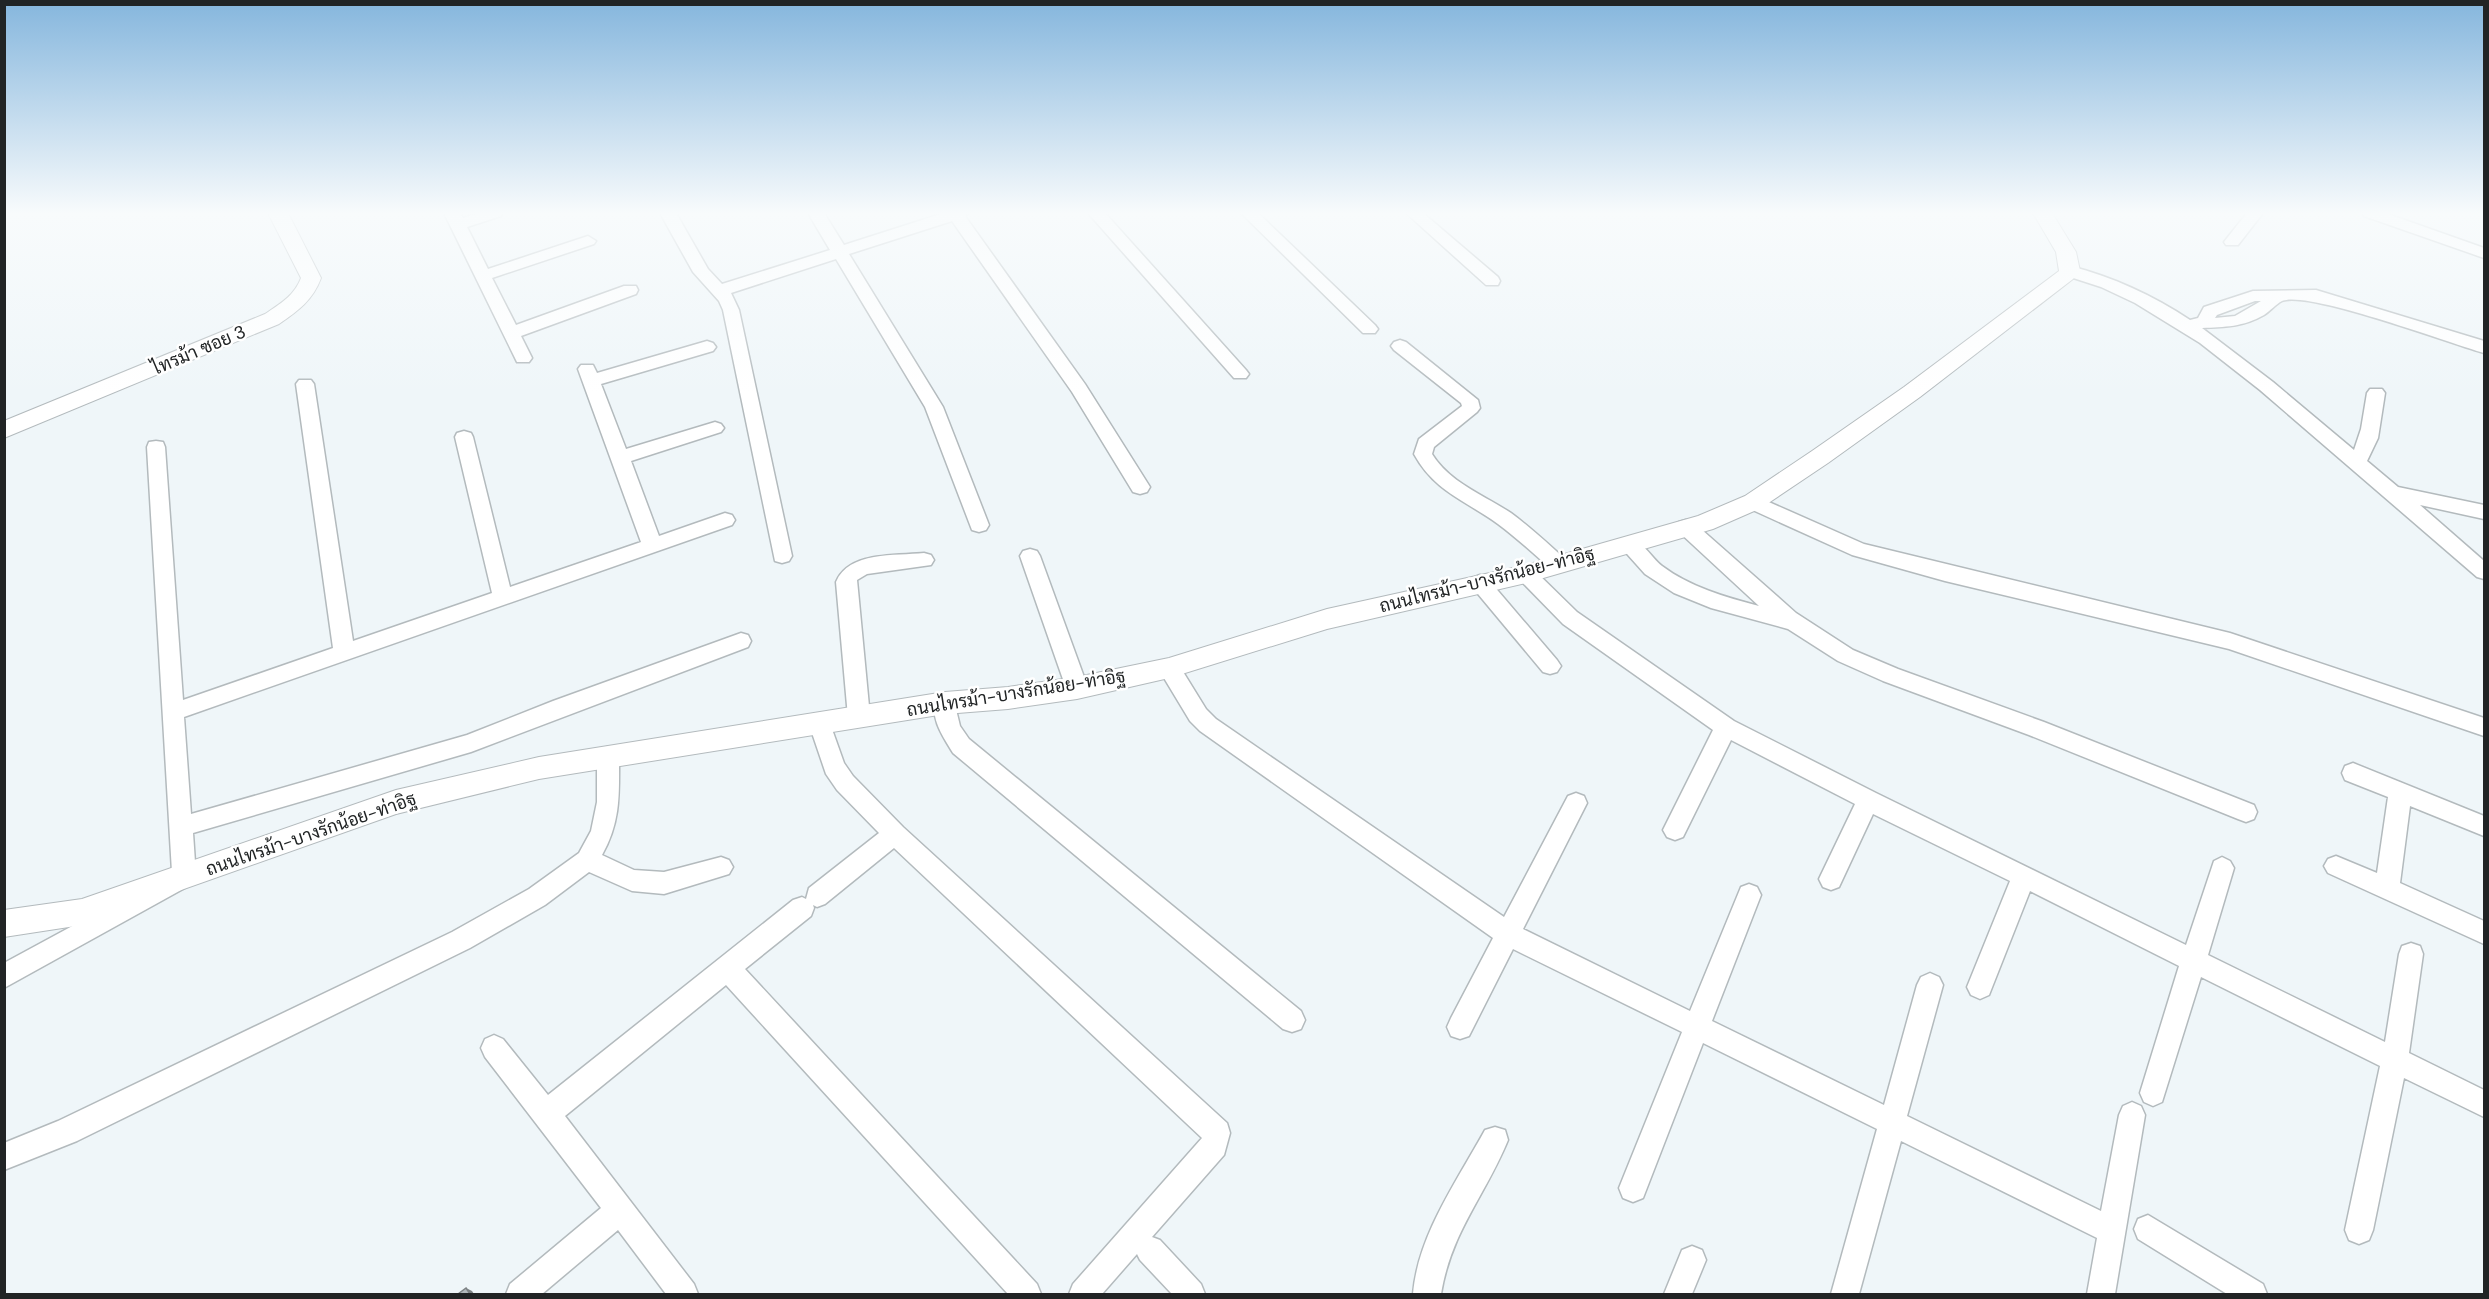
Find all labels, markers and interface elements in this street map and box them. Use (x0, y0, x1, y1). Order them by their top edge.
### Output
street label: ไทรม้า ซอย 3 (146, 319, 249, 381)
street label: ถนนไทรม้า-บางรักน้อย-ท่าอิฐ (1377, 541, 1597, 618)
street label: ถนนไทรม้า-บางรักน้อย-ท่าอิฐ (905, 663, 1127, 722)
street label: ถนนไทรม้า-บางรักน้อย-ท่าอิฐ (202, 786, 419, 881)

